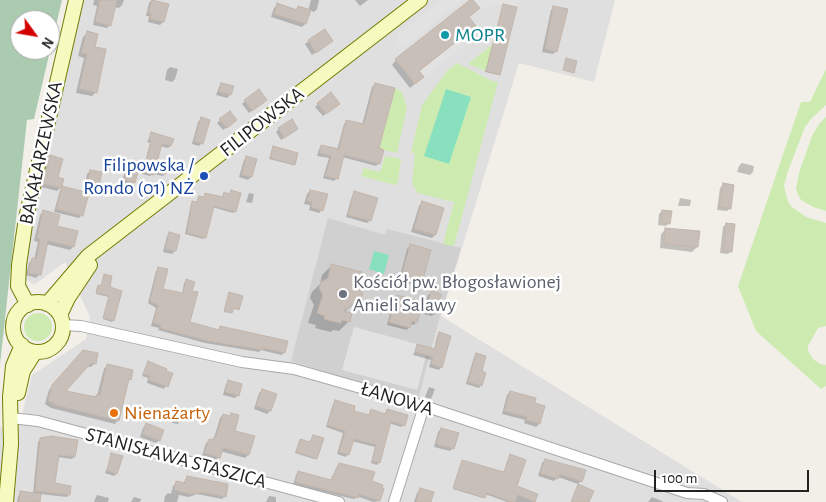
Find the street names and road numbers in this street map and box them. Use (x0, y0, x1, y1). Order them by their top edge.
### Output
street label: BAKAŁARZEWSKA (14, 79, 68, 227)
street label: FILIPOWSKA (215, 82, 309, 162)
street label: ŁANOWA (358, 377, 436, 421)
street label: STANISŁAWA STASZICA (83, 422, 269, 494)

